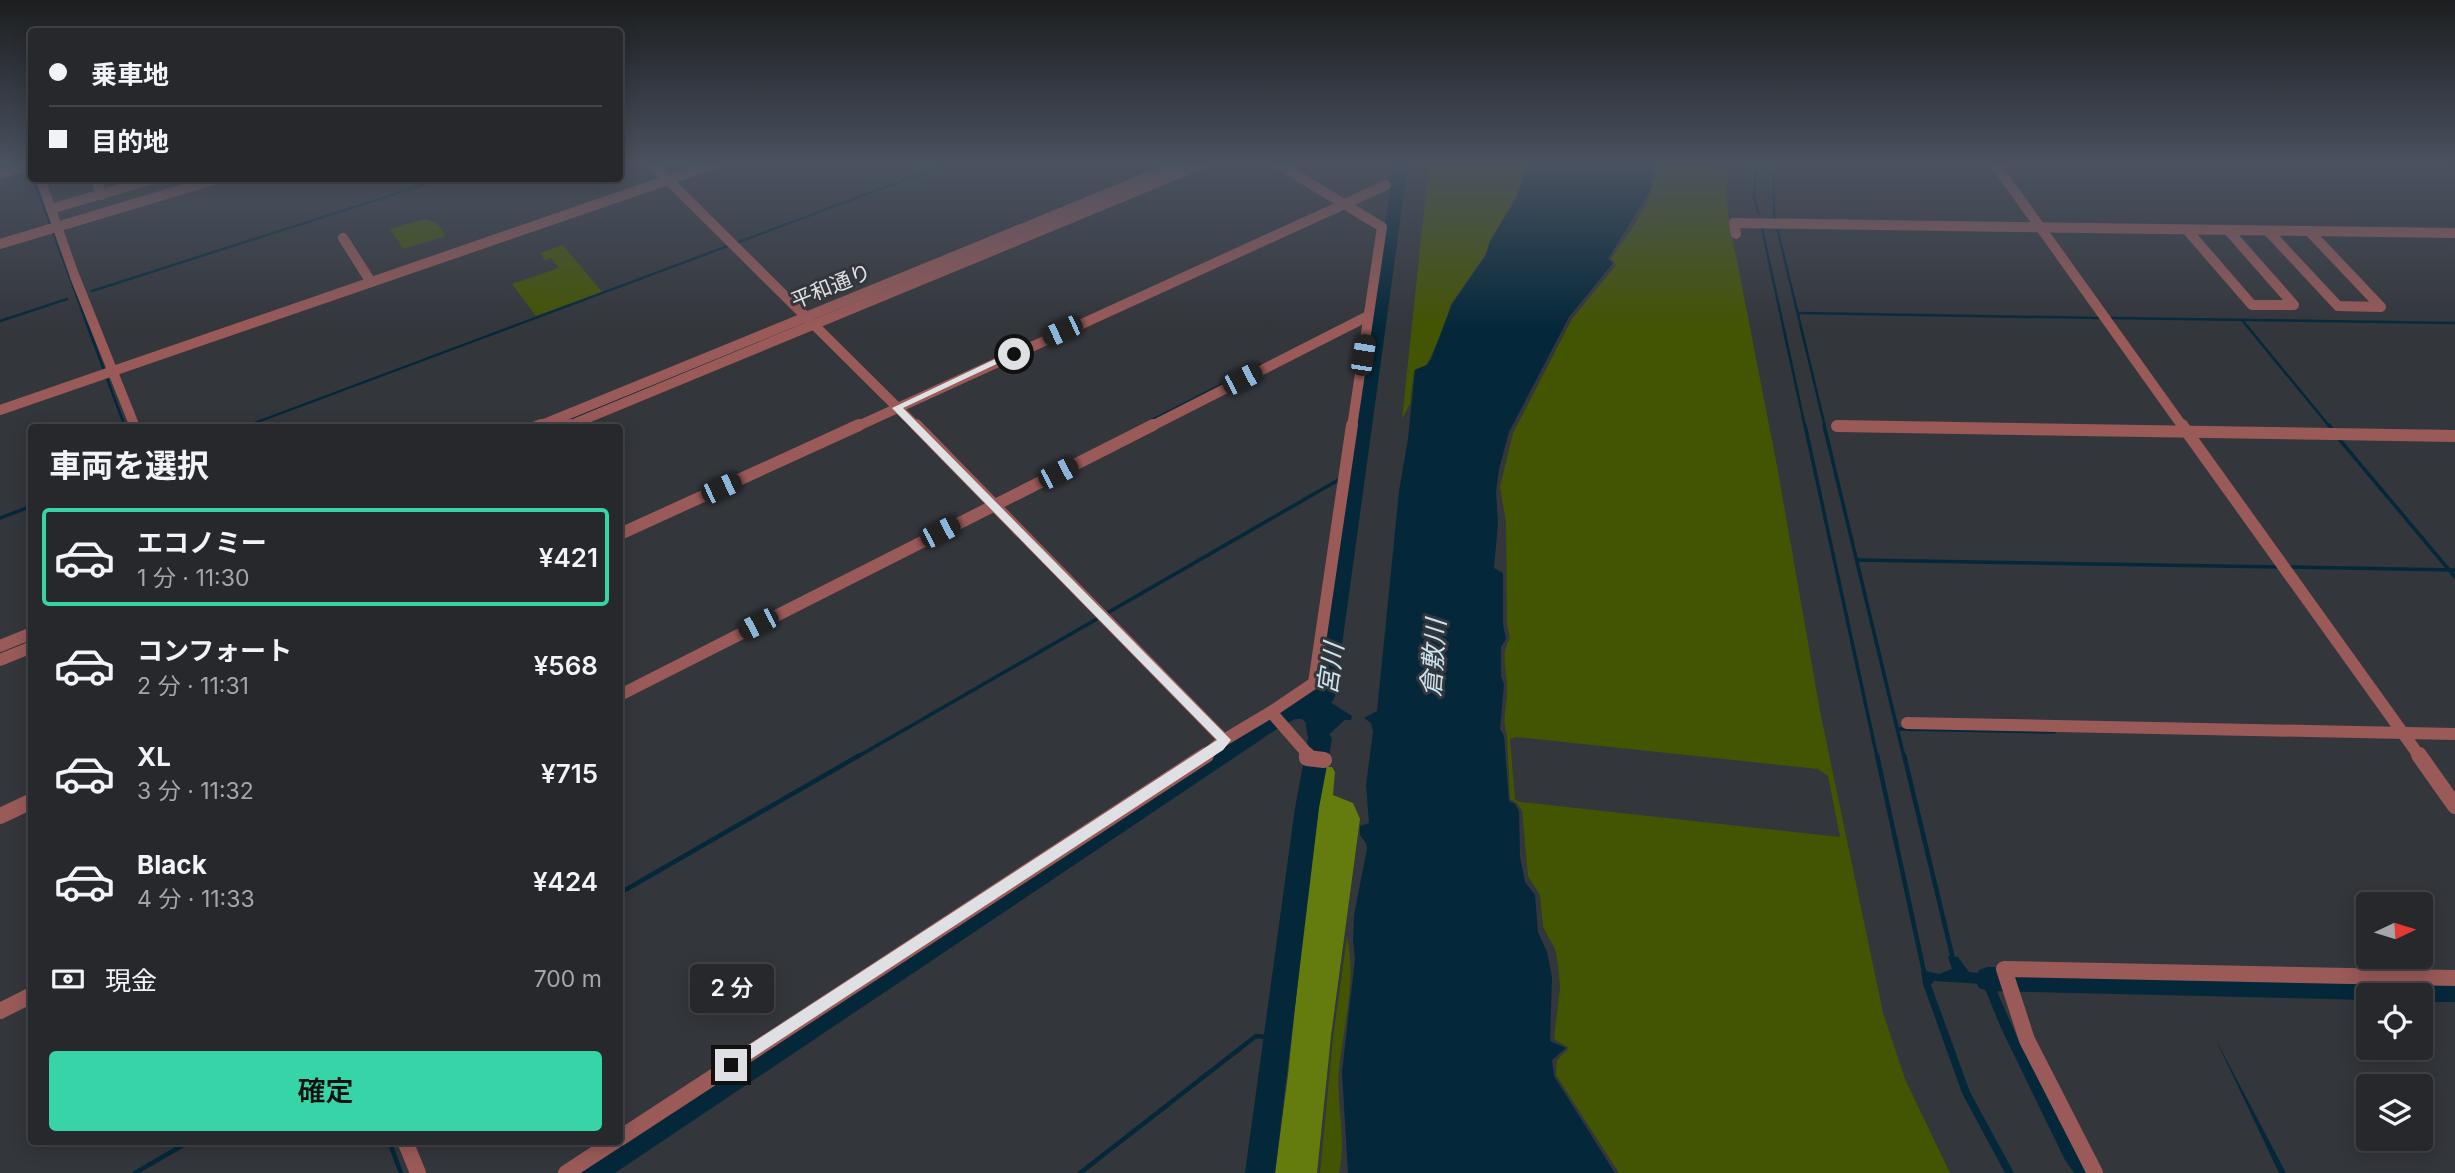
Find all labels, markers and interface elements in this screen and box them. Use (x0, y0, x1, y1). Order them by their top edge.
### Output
text: 乗車地 (91, 59, 169, 90)
text: 目的地 (91, 126, 169, 157)
street label: 平和通り (787, 259, 875, 313)
car (1039, 313, 1086, 349)
car (1350, 333, 1377, 377)
route start (998, 338, 1030, 370)
car (1219, 360, 1266, 398)
text: 車両を選択 (49, 446, 209, 485)
car (1035, 454, 1082, 492)
car (698, 470, 745, 506)
car (917, 513, 964, 551)
icon: car (53, 526, 116, 589)
text: エコノミー (137, 527, 267, 558)
text: ¥421 (539, 542, 598, 573)
text: 1 分 · 11:30 (137, 564, 249, 592)
car (735, 605, 782, 643)
water label: 倉敷川 (1415, 615, 1451, 698)
icon: car (53, 634, 116, 697)
text: コンフォート (137, 635, 292, 666)
water label: 宮川 (1311, 638, 1349, 697)
text: ¥568 (534, 650, 598, 681)
text: 2 分 · 11:31 (137, 672, 249, 700)
text: XL (137, 741, 171, 772)
icon: car (53, 742, 116, 805)
text: ¥715 (541, 758, 598, 789)
text: 3 分 · 11:32 (137, 777, 254, 805)
text: Black (137, 849, 207, 880)
icon: car (53, 850, 116, 913)
text: ¥424 (533, 866, 598, 897)
text: 4 分 · 11:33 (137, 885, 255, 913)
north arrow (2356, 892, 2432, 970)
map controls (2356, 892, 2433, 1151)
icon: cash (49, 960, 87, 998)
callout: 2 分 (689, 964, 773, 1012)
text: 現金 (105, 965, 157, 996)
text: 700 m (534, 965, 602, 993)
text: 2 分 (710, 974, 754, 1002)
button: locate (2356, 983, 2433, 1060)
route end (715, 1049, 747, 1081)
button: 確定 (49, 1051, 602, 1131)
button: layers (2356, 1074, 2433, 1151)

